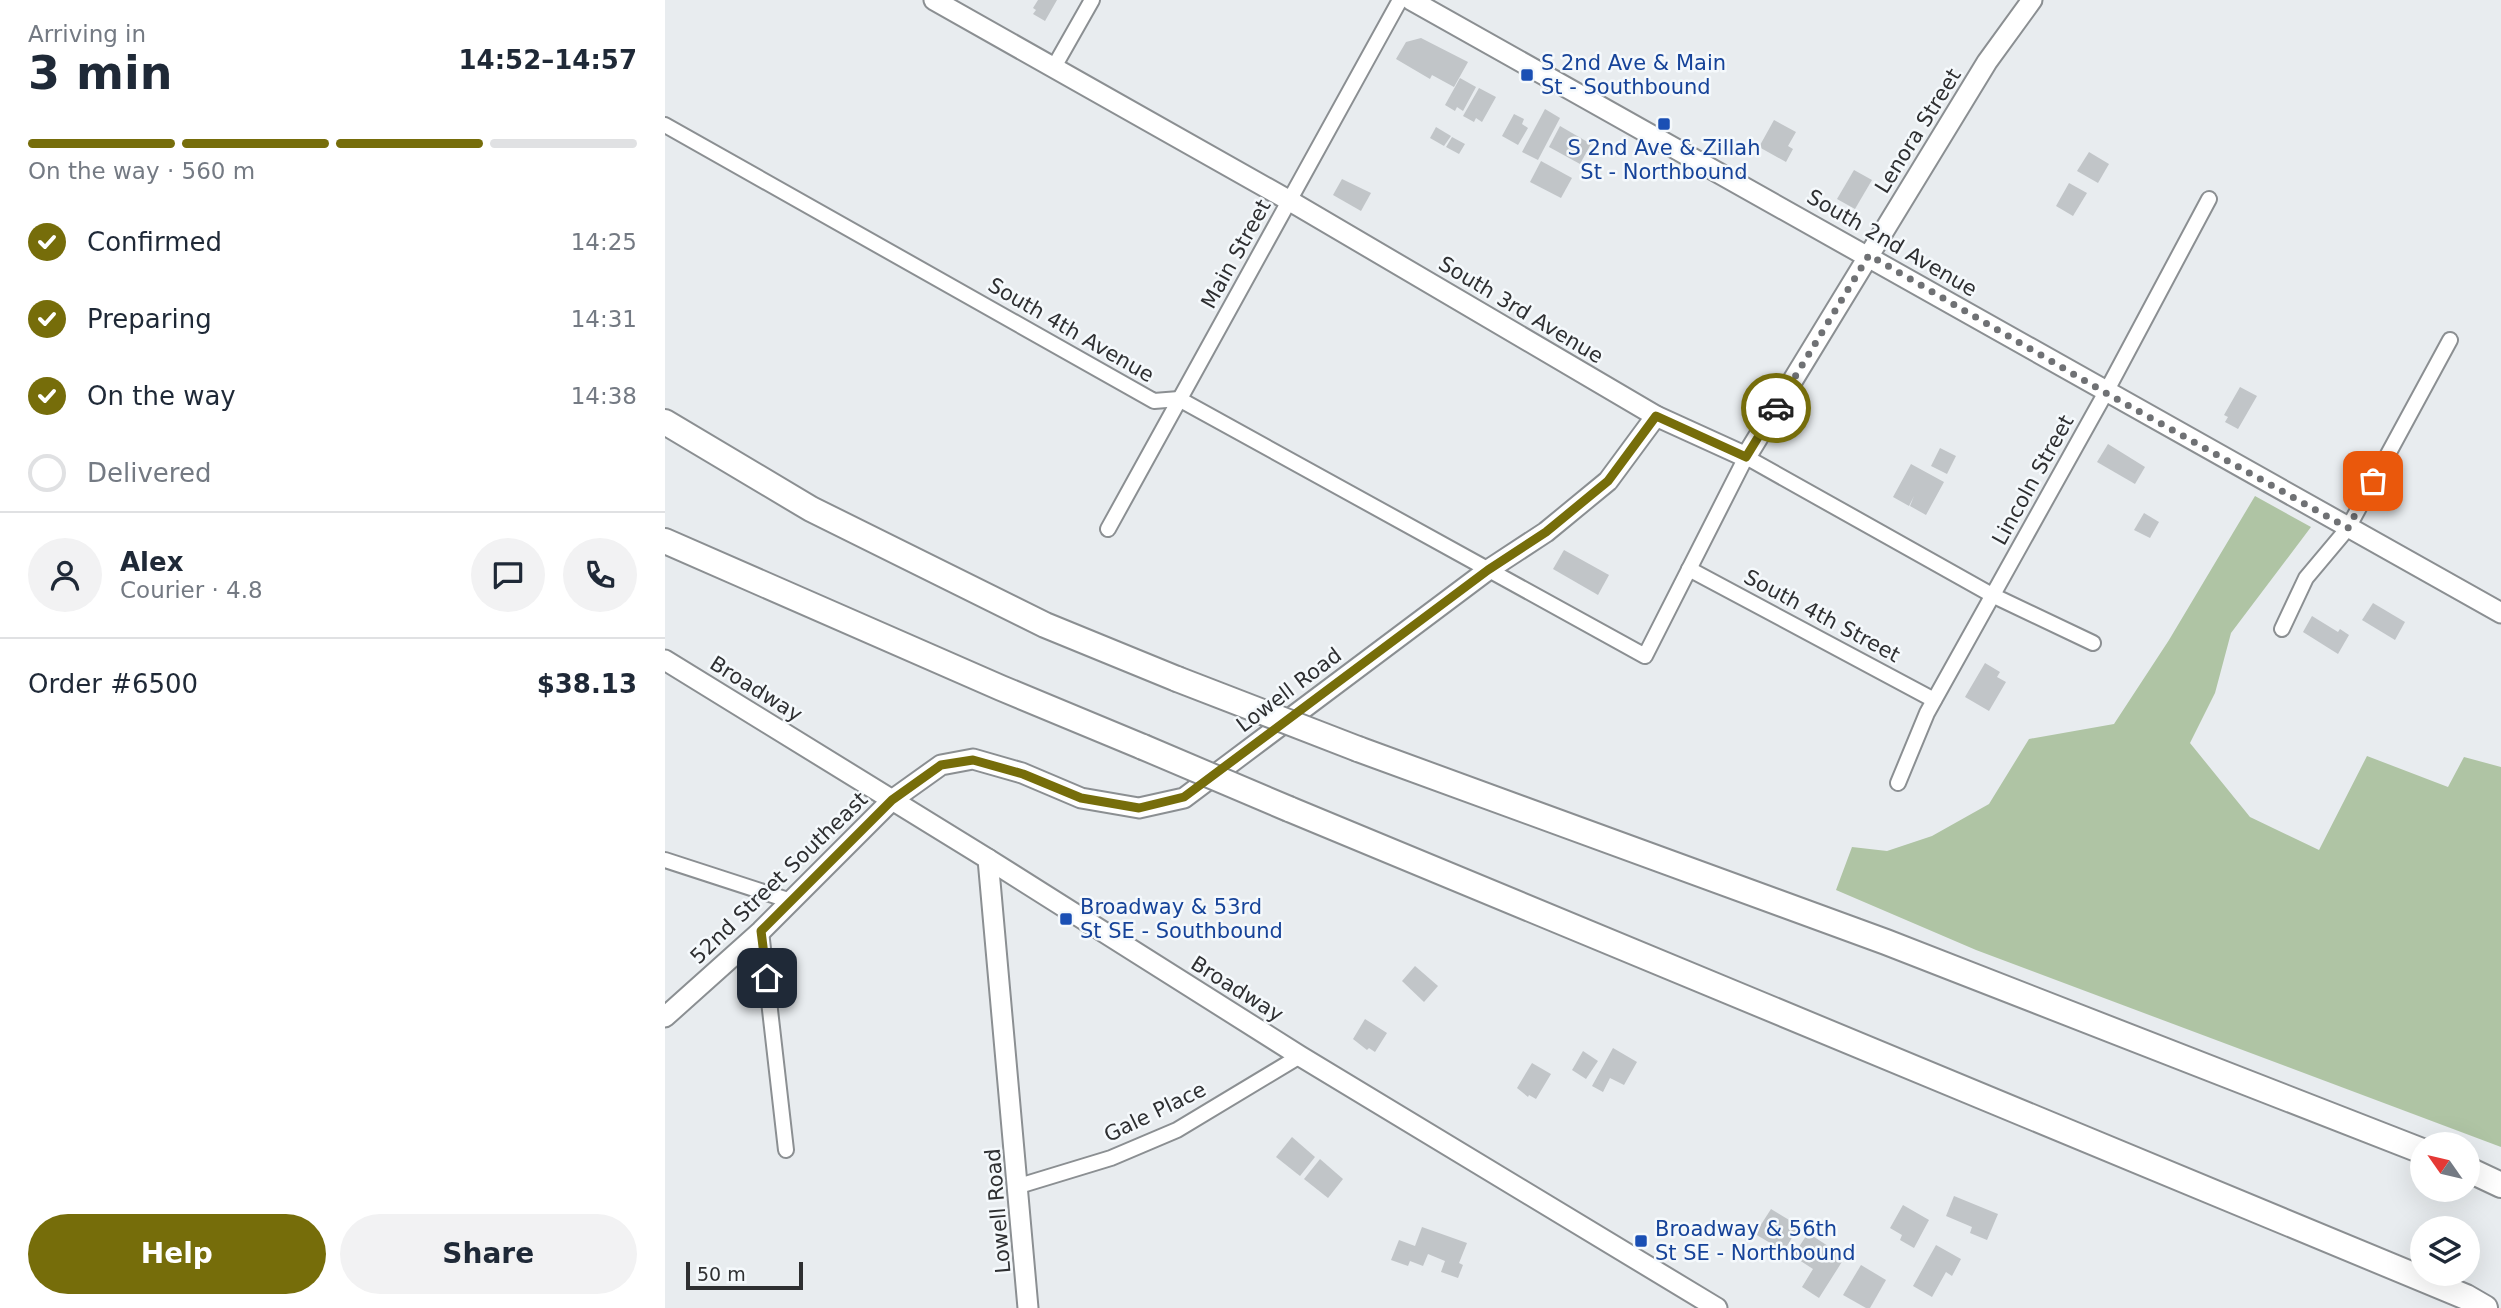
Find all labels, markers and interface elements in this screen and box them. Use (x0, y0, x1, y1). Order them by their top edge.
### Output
text: Arriving in (28, 21, 146, 47)
text: 14:52–14:57 (458, 45, 637, 75)
text: 3 min (28, 46, 172, 100)
place label: S 2nd Ave & Main St - Southbound (1541, 51, 1726, 99)
street label: Lenora Street (1870, 64, 1966, 198)
marker: S 2nd Ave & Main St - Southbound (1519, 67, 1535, 83)
marker: S 2nd Ave & Zillah St - Northbound (1656, 116, 1672, 132)
place label: S 2nd Ave & Zillah St - Northbound (1568, 136, 1760, 184)
text: On the way · 560 m (28, 158, 255, 184)
street label: South 2nd Avenue (1803, 185, 1981, 301)
street label: Main Street (1196, 195, 1276, 313)
icon: check (28, 223, 66, 261)
text: Confirmed (87, 227, 222, 257)
text: 14:25 (571, 229, 637, 255)
street label: South 3rd Avenue (1435, 251, 1607, 369)
street label: South 4th Avenue (984, 273, 1158, 387)
icon: check (28, 300, 66, 338)
text: Preparing (87, 304, 212, 334)
text: 14:31 (571, 306, 637, 332)
courier (1741, 373, 1811, 443)
icon: check (28, 377, 66, 415)
text: On the way (87, 381, 236, 411)
text: 14:38 (571, 383, 637, 409)
icon: car (1757, 389, 1795, 427)
street label: Lincoln Street (1987, 411, 2079, 549)
pin (2343, 451, 2403, 511)
text: Delivered (87, 458, 211, 488)
icon: bag (2354, 462, 2392, 500)
button: person (28, 538, 102, 612)
button: chat (471, 538, 545, 612)
button: phone (563, 538, 637, 612)
text: Alex (120, 547, 183, 577)
street label: South 4th Street (1740, 565, 1904, 667)
text: Courier · 4.8 (120, 577, 263, 603)
street label: Lowell Road (1232, 643, 1346, 737)
street label: Broadway (705, 651, 807, 727)
text: Order #6500 (28, 669, 198, 699)
text: $38.13 (537, 669, 637, 699)
street label: 52nd Street Southeast (686, 787, 872, 969)
place label: Broadway & 53rd St SE - Southbound (1080, 895, 1283, 943)
marker: Broadway & 53rd St SE - Southbound (1058, 911, 1074, 927)
pin (737, 948, 797, 1008)
street label: Broadway (1186, 951, 1288, 1027)
icon: home (748, 959, 786, 997)
street label: Gale Place (1100, 1077, 1210, 1147)
north arrow (2410, 1132, 2480, 1202)
map controls (2410, 1132, 2480, 1286)
street label: Lowell Road (981, 1148, 1015, 1274)
button: Help (28, 1214, 326, 1294)
button: Share (340, 1214, 637, 1294)
button: layers (2410, 1216, 2480, 1286)
place label: Broadway & 56th St SE - Northbound (1655, 1217, 1856, 1265)
marker: Broadway & 56th St SE - Northbound (1633, 1233, 1649, 1249)
scale bar (686, 1259, 803, 1291)
text: 50 m (697, 1263, 746, 1285)

